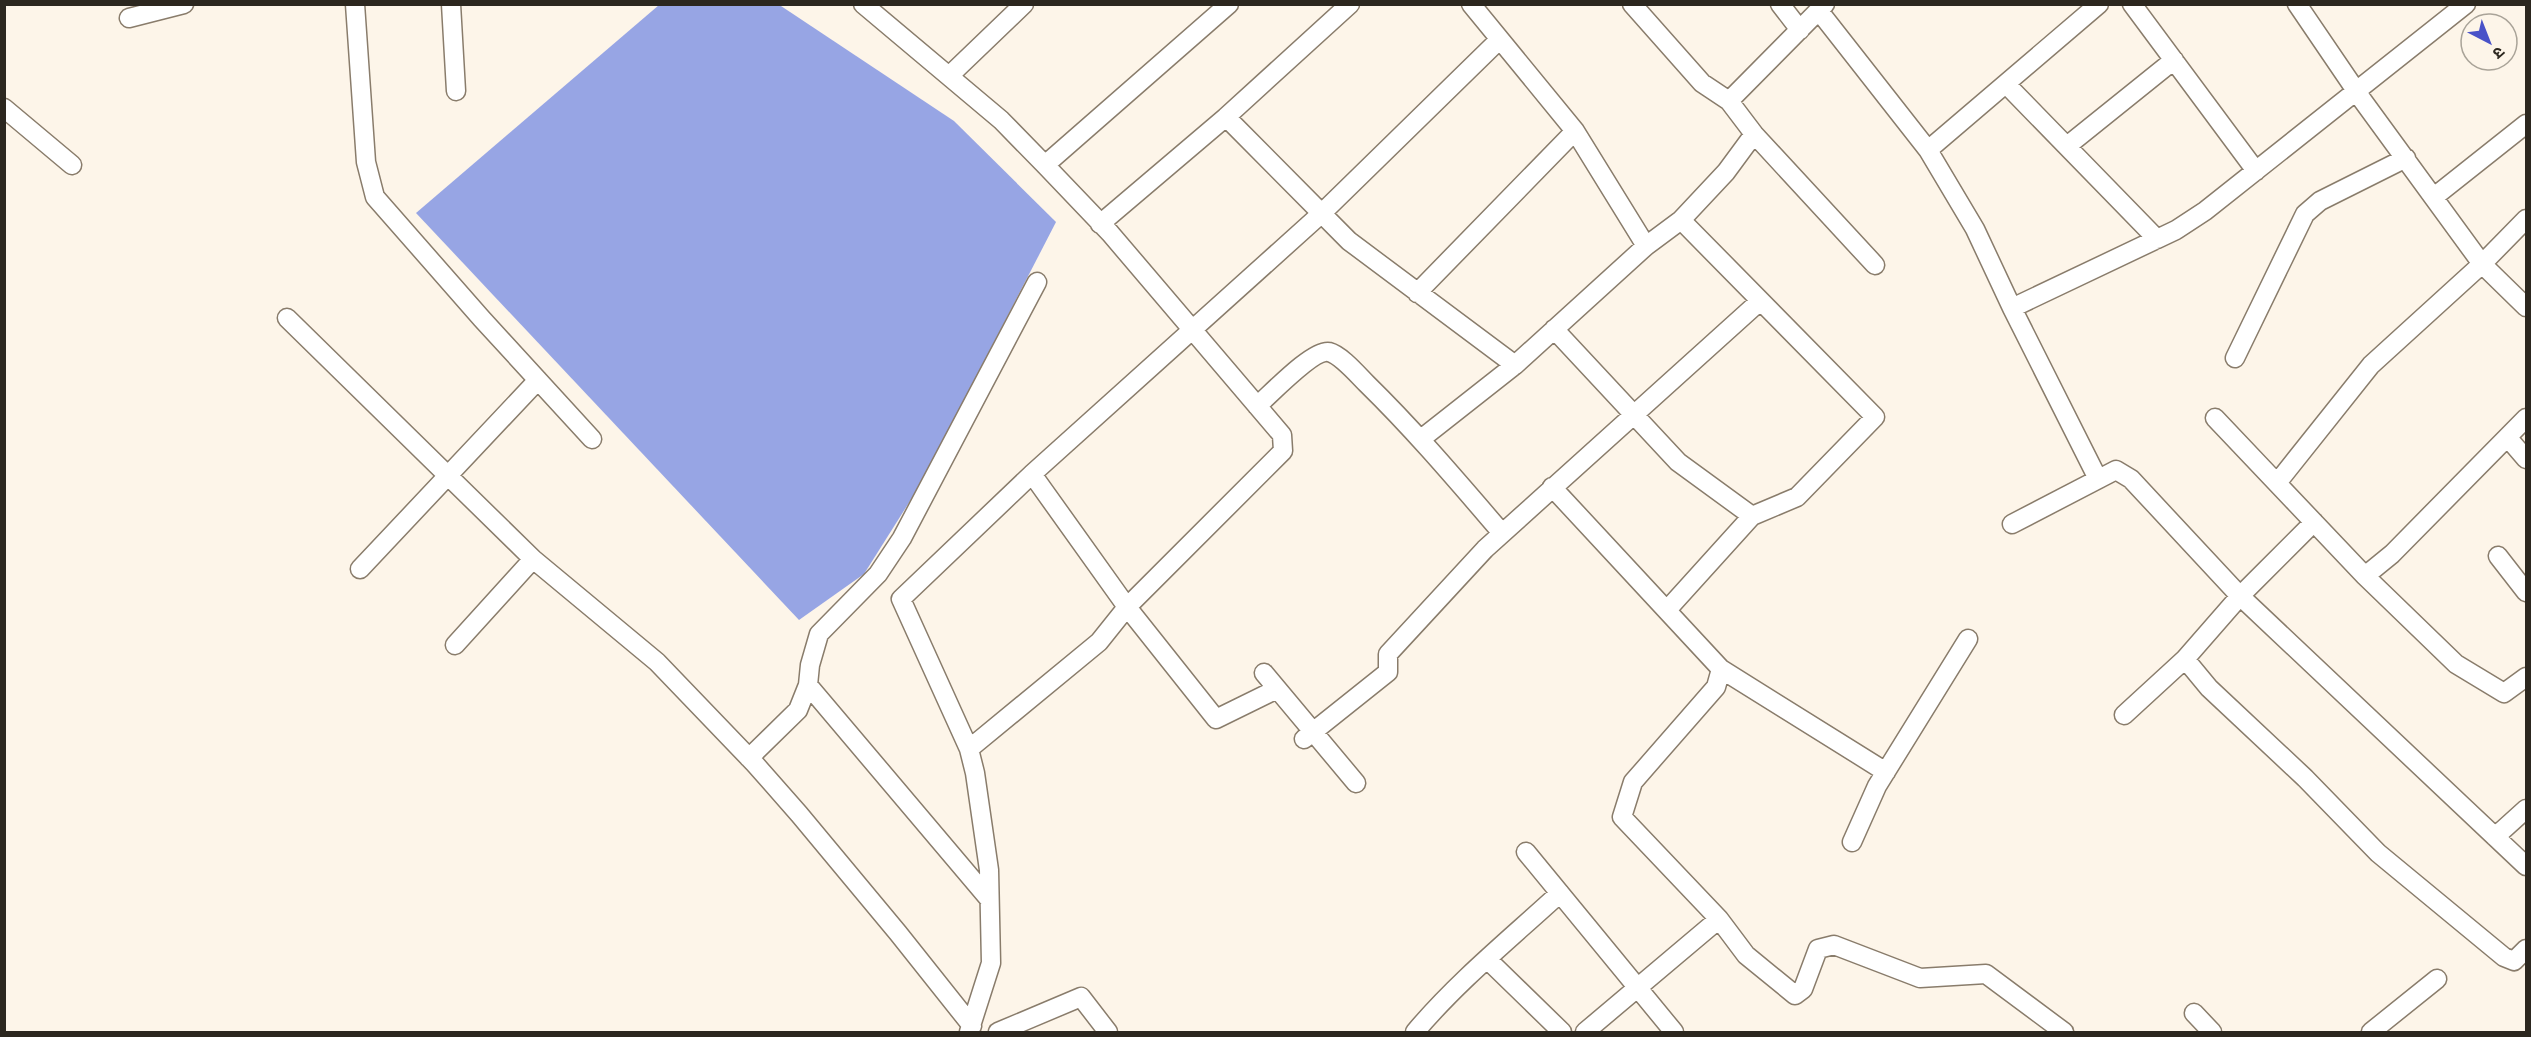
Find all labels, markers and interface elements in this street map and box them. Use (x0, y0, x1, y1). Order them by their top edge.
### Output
north arrow (2459, 12, 2519, 72)
text: उ (2489, 43, 2508, 63)

